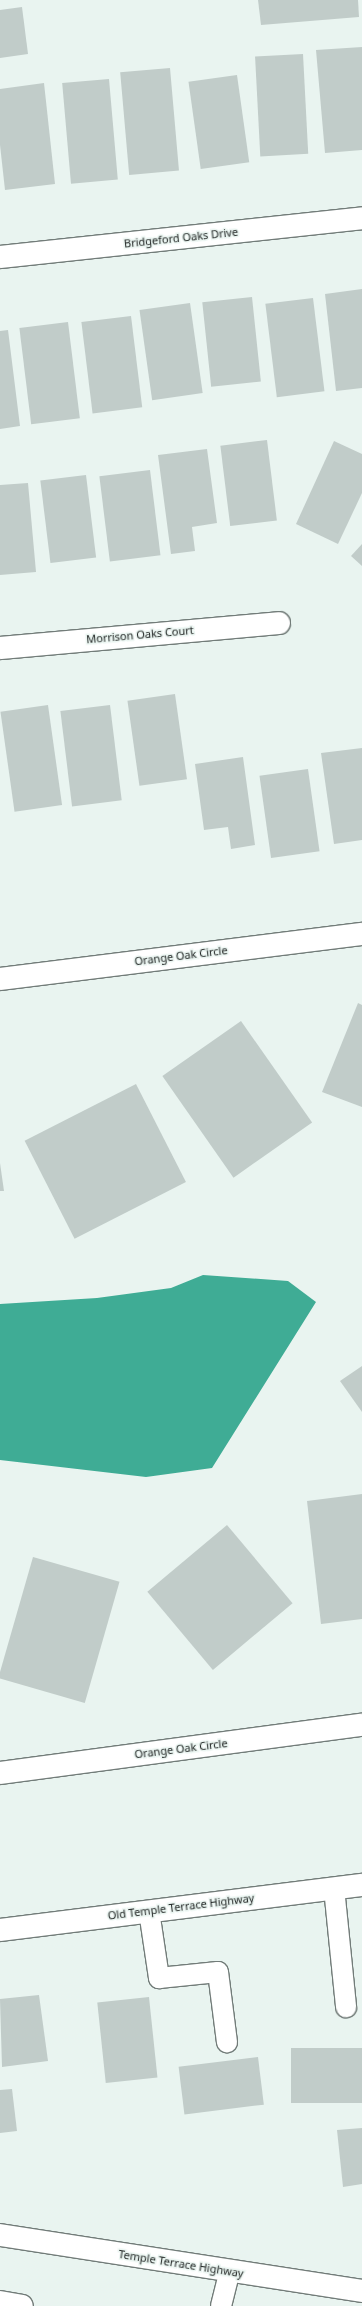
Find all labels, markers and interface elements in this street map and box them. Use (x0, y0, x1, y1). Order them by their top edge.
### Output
street label: Bridgeford Oaks Drive (123, 225, 239, 251)
street label: Morrison Oaks Court (86, 624, 194, 646)
street label: Orange Oak Circle (134, 944, 228, 968)
street label: Orange Oak Circle (134, 1737, 228, 1761)
street label: Old Temple Terrace Highway (107, 1891, 255, 1923)
street label: Temple Terrace Highway (118, 2248, 244, 2280)

